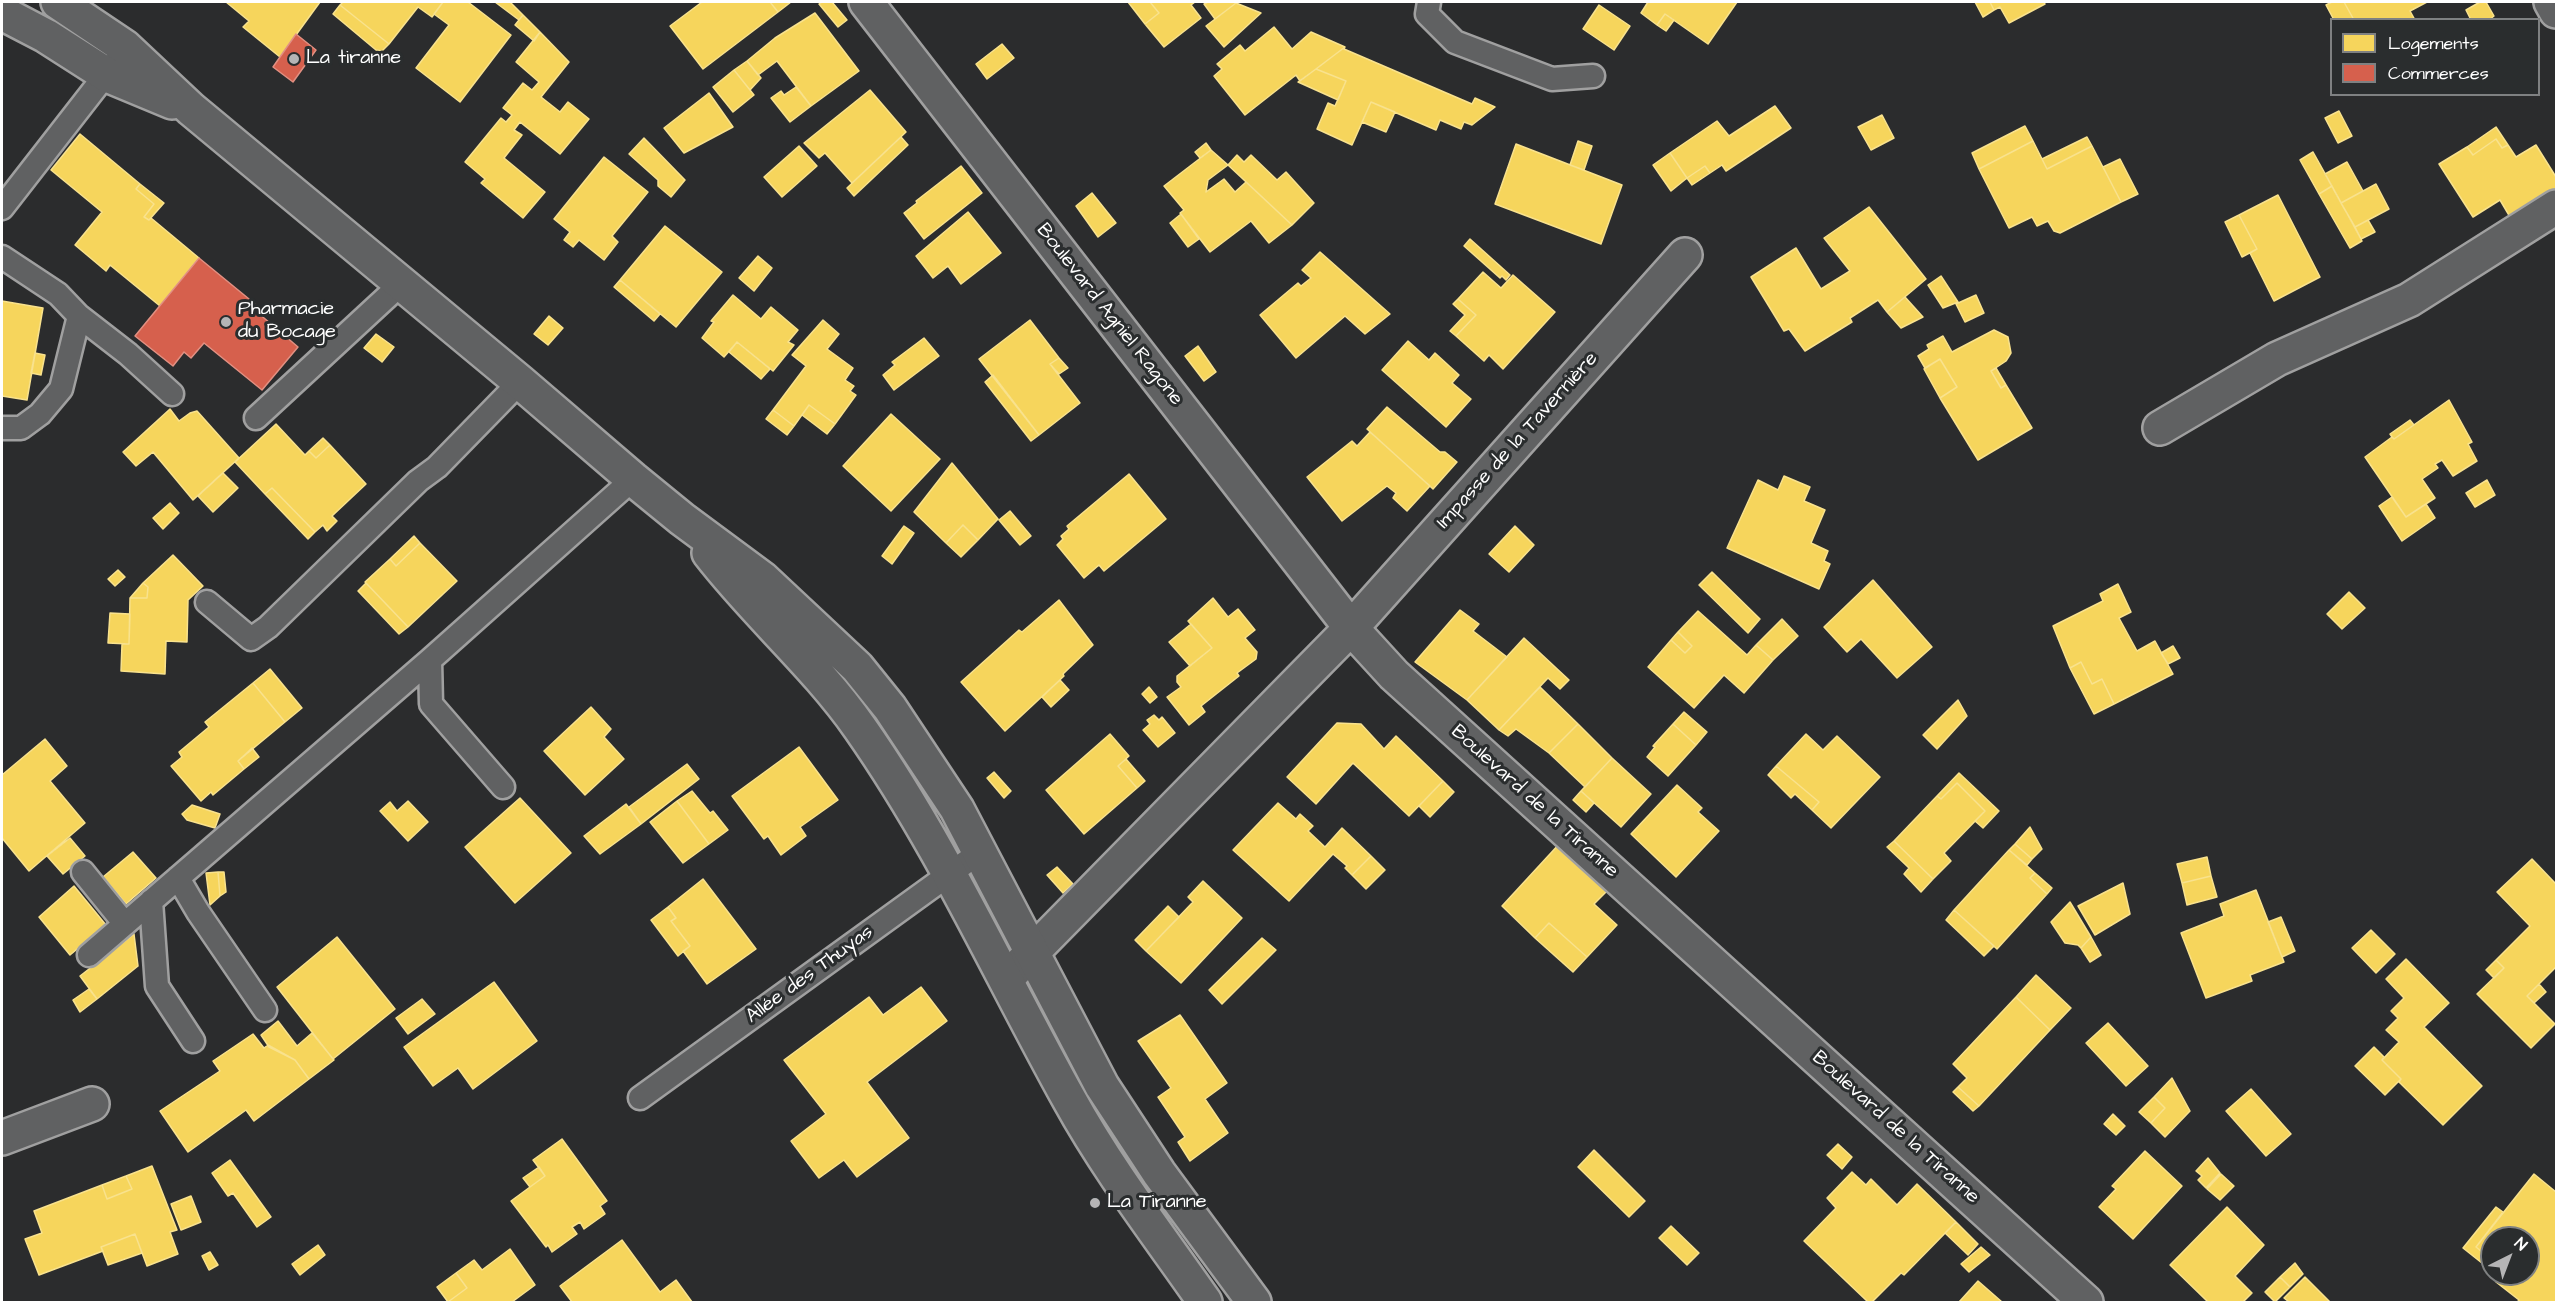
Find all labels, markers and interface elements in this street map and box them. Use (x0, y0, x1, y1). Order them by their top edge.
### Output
legend (2330, 18, 2540, 96)
text: Logements (2388, 31, 2479, 56)
place label: La tiranne (306, 47, 401, 71)
marker: La tiranne (287, 52, 301, 66)
text: Commerces (2388, 61, 2489, 86)
street label: Boulevard Agniel Ragone (1030, 219, 1188, 411)
place label: Pharmacie du Bocage (238, 298, 336, 345)
marker: Pharmacie du Bocage (219, 315, 233, 329)
street label: Impasse de la Tavernière (1432, 348, 1604, 534)
street label: Boulevard de la Tiranne (1445, 720, 1623, 884)
street label: Allée des Thuyas (742, 921, 878, 1029)
street label: Boulevard de la Tiranne (1806, 1046, 1984, 1210)
place label: La Tiranne (1107, 1191, 1207, 1215)
marker: La Tiranne (1088, 1196, 1102, 1210)
north arrow (2480, 1226, 2540, 1286)
text: N (2510, 1233, 2532, 1256)

